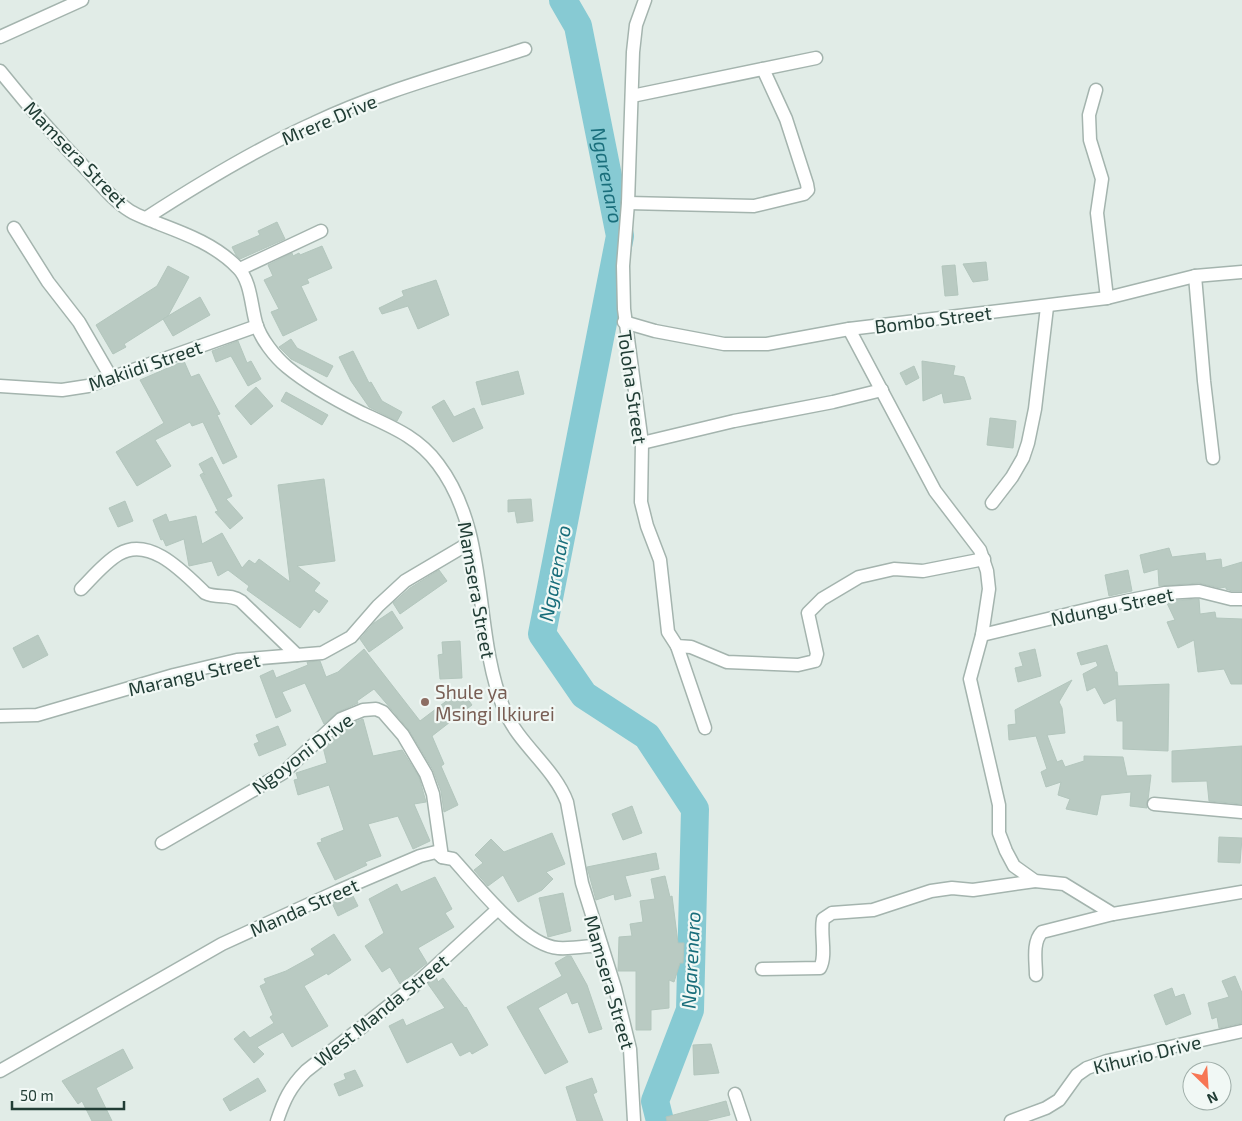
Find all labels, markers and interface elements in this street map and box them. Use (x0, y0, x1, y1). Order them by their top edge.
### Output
street label: Mrere Drive (278, 89, 380, 149)
street label: Mamsera Street (20, 96, 132, 212)
water label: Ngarenaro (586, 125, 629, 225)
street label: Bombo Street (873, 300, 993, 338)
street label: Toloha Street (614, 329, 652, 445)
street label: Makiidi Street (85, 335, 205, 395)
street label: Mamsera Street (454, 520, 500, 660)
water label: Ngarenaro (533, 523, 575, 623)
street label: Ndungu Street (1049, 582, 1175, 630)
street label: Marangu Street (126, 648, 262, 700)
place label: Shule ya Msingi Ilkiurei (435, 680, 555, 725)
marker: Shule ya Msingi Ilkiurei (419, 696, 431, 708)
street label: Ngoyoni Drive (247, 708, 357, 798)
street label: Manda Street (246, 873, 362, 941)
water label: Ngarenaro (675, 911, 705, 1009)
street label: Mamsera Street (580, 912, 640, 1052)
street label: West Manda Street (309, 949, 453, 1071)
street label: Kihurio Drive (1091, 1030, 1203, 1078)
north arrow (1182, 1061, 1232, 1111)
scale bar (12, 1078, 125, 1110)
text: 50 m (20, 1086, 54, 1104)
text: N (1205, 1088, 1221, 1108)

